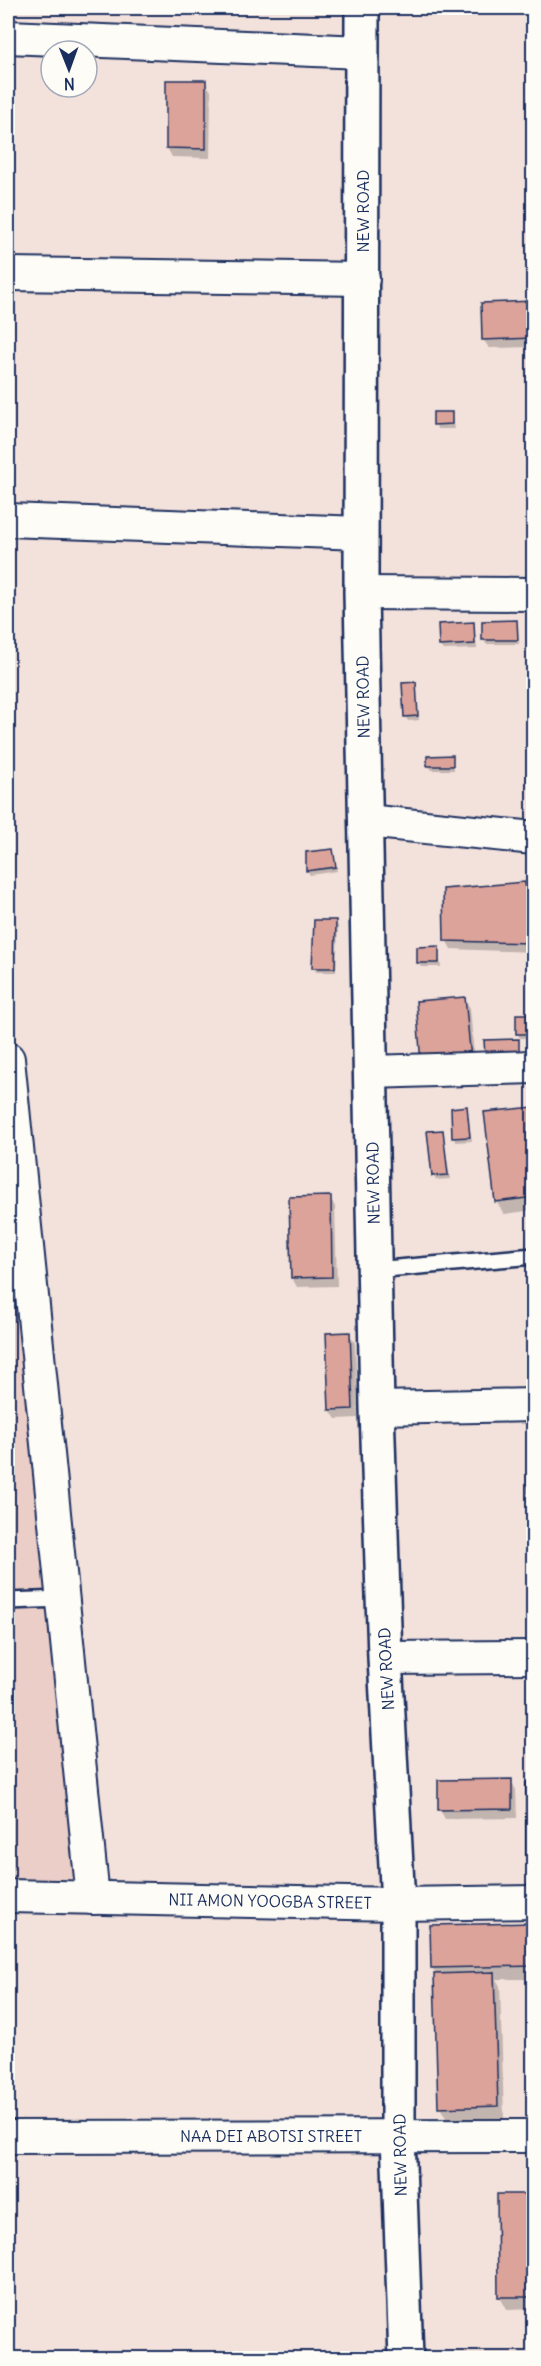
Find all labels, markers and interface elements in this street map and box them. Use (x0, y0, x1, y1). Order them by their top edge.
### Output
north arrow (39, 39, 99, 99)
text: N (64, 74, 75, 94)
street label: NEW ROAD (353, 170, 373, 252)
street label: NEW ROAD (352, 655, 374, 739)
street label: NEW ROAD (362, 1141, 384, 1225)
street label: NEW ROAD (374, 1627, 398, 1711)
street label: NII AMON YOOGBA STREET (168, 1889, 372, 1913)
street label: NEW ROAD (389, 2113, 411, 2197)
street label: NAA DEI ABOTSI STREET (180, 2126, 362, 2146)

